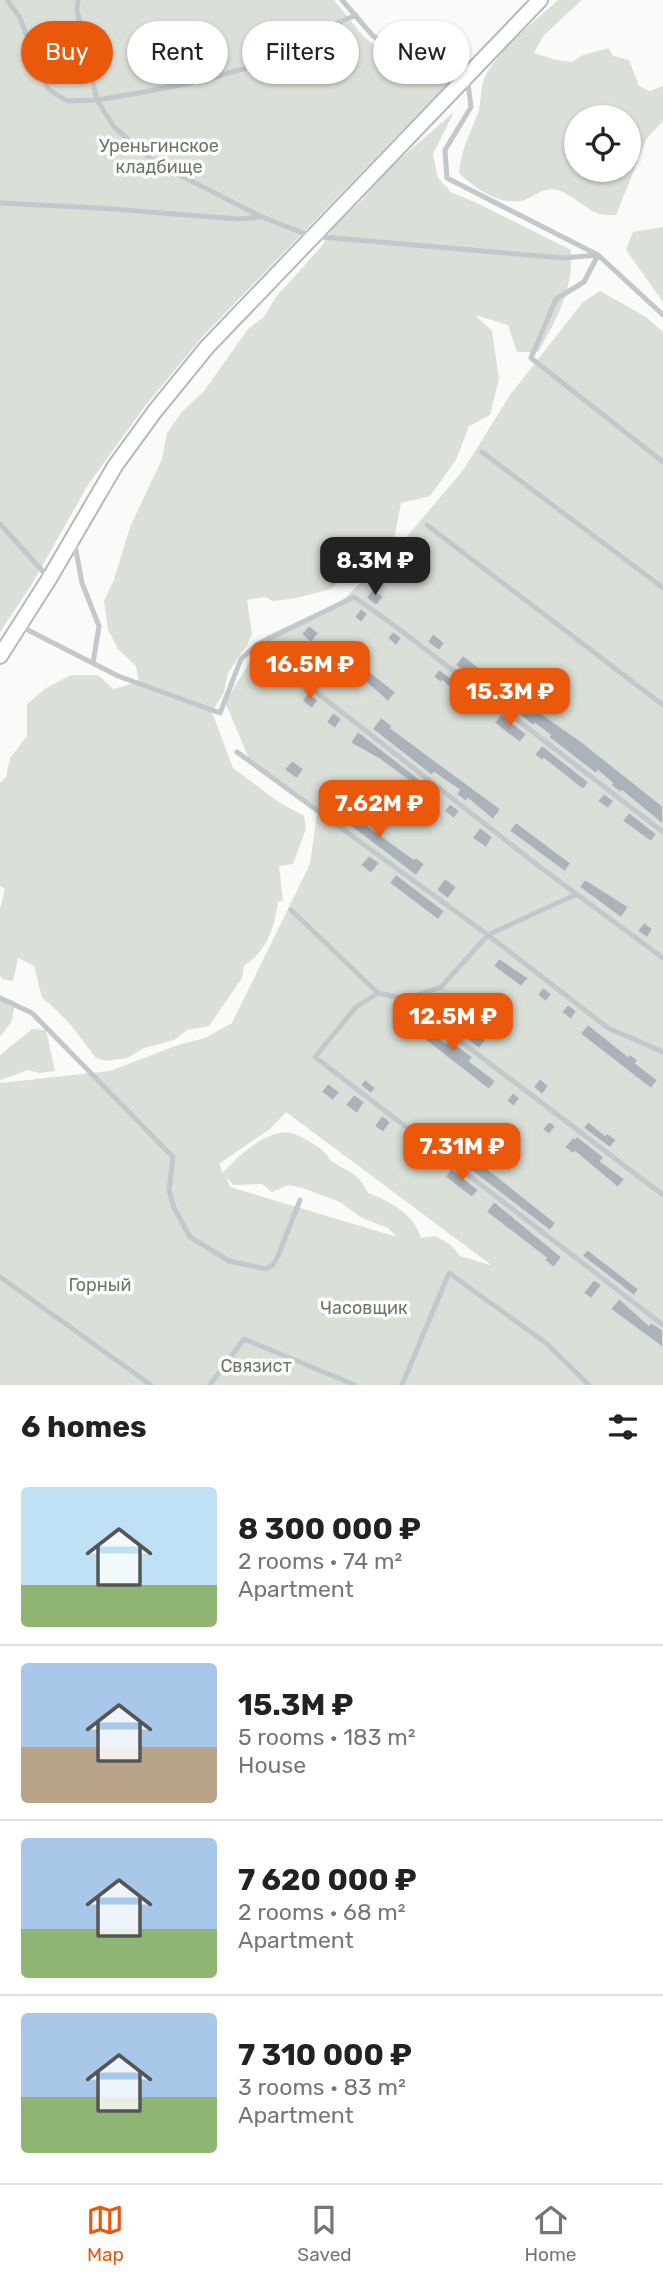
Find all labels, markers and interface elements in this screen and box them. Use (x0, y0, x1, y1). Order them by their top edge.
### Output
chip: Buy (21, 21, 113, 84)
chip: Rent (127, 21, 228, 84)
chip: Filters (242, 21, 359, 84)
chip: New (373, 21, 470, 84)
map controls (564, 105, 641, 182)
button: locate (564, 105, 641, 182)
park label: Уреньгинское кладбище (99, 135, 219, 178)
pin: 8.3M ₽ (318, 538, 432, 597)
text: 8.3M ₽ (336, 546, 414, 574)
pin: 16.5M ₽ (245, 642, 375, 701)
text: 16.5M ₽ (266, 650, 354, 678)
pin: 15.3M ₽ (445, 668, 575, 728)
text: 15.3M ₽ (466, 677, 554, 705)
pin: 7.62M ₽ (314, 780, 444, 840)
text: 7.62M ₽ (335, 789, 423, 817)
pin: 12.5M ₽ (388, 993, 518, 1053)
text: 12.5M ₽ (409, 1002, 497, 1030)
pin: 7.31M ₽ (397, 1124, 527, 1183)
text: 7.31M ₽ (419, 1132, 505, 1160)
park label: Горный (69, 1274, 131, 1296)
park label: Часовщик (320, 1297, 408, 1319)
park label: Связист (220, 1355, 292, 1377)
icon: filters (604, 1408, 642, 1446)
text: 6 homes (21, 1409, 147, 1445)
text: 8 300 000 ₽ (238, 1511, 421, 1547)
icon: home (77, 1515, 161, 1599)
text: 2 rooms · 74 m² (238, 1547, 402, 1575)
text: Apartment (238, 1575, 354, 1603)
text: 15.3M ₽ (238, 1687, 353, 1723)
icon: home (77, 1691, 161, 1775)
text: 5 rooms · 183 m² (238, 1723, 415, 1751)
text: House (238, 1751, 306, 1779)
text: 7 620 000 ₽ (238, 1862, 417, 1898)
icon: home (77, 1866, 161, 1950)
text: 2 rooms · 68 m² (238, 1898, 406, 1926)
text: Apartment (238, 1926, 354, 1954)
text: 7 310 000 ₽ (238, 2037, 412, 2073)
icon: home (77, 2041, 161, 2125)
text: 3 rooms · 83 m² (238, 2073, 406, 2101)
text: Apartment (238, 2101, 354, 2129)
tab: Map (86, 2201, 124, 2266)
tab: Saved (297, 2201, 352, 2266)
tab: Home (525, 2201, 577, 2266)

